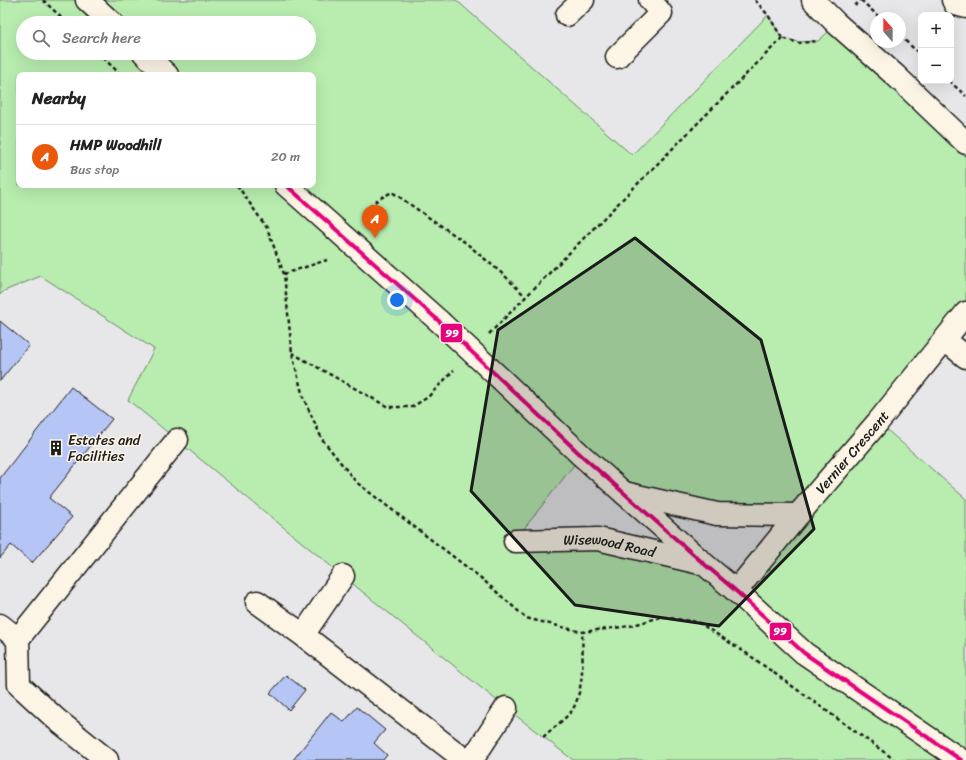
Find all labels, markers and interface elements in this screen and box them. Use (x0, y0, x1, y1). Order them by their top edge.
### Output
north arrow (870, 12, 906, 48)
map controls (918, 12, 954, 84)
button: + (918, 12, 954, 48)
search box (16, 16, 316, 60)
text: Search here (62, 25, 141, 51)
icon: search (30, 27, 52, 49)
button: − (918, 48, 954, 84)
text: Nearby (32, 83, 86, 113)
text: HMP Woodhill (70, 132, 161, 158)
text: A (41, 145, 49, 168)
text: 20 m (271, 145, 300, 168)
text: Bus stop (70, 158, 119, 181)
pin: A (362, 205, 388, 238)
your location (387, 290, 407, 310)
line badge: 99 (440, 323, 463, 343)
text: 99 (445, 324, 459, 343)
street label: Vernier Crescent (809, 405, 896, 500)
place label: Estates and Facilities (68, 428, 142, 469)
building icon: Estates and Facilities (47, 439, 65, 457)
street label: Wisewood Road (563, 527, 659, 565)
line badge: 99 (769, 622, 792, 641)
text: 99 (773, 622, 787, 641)

